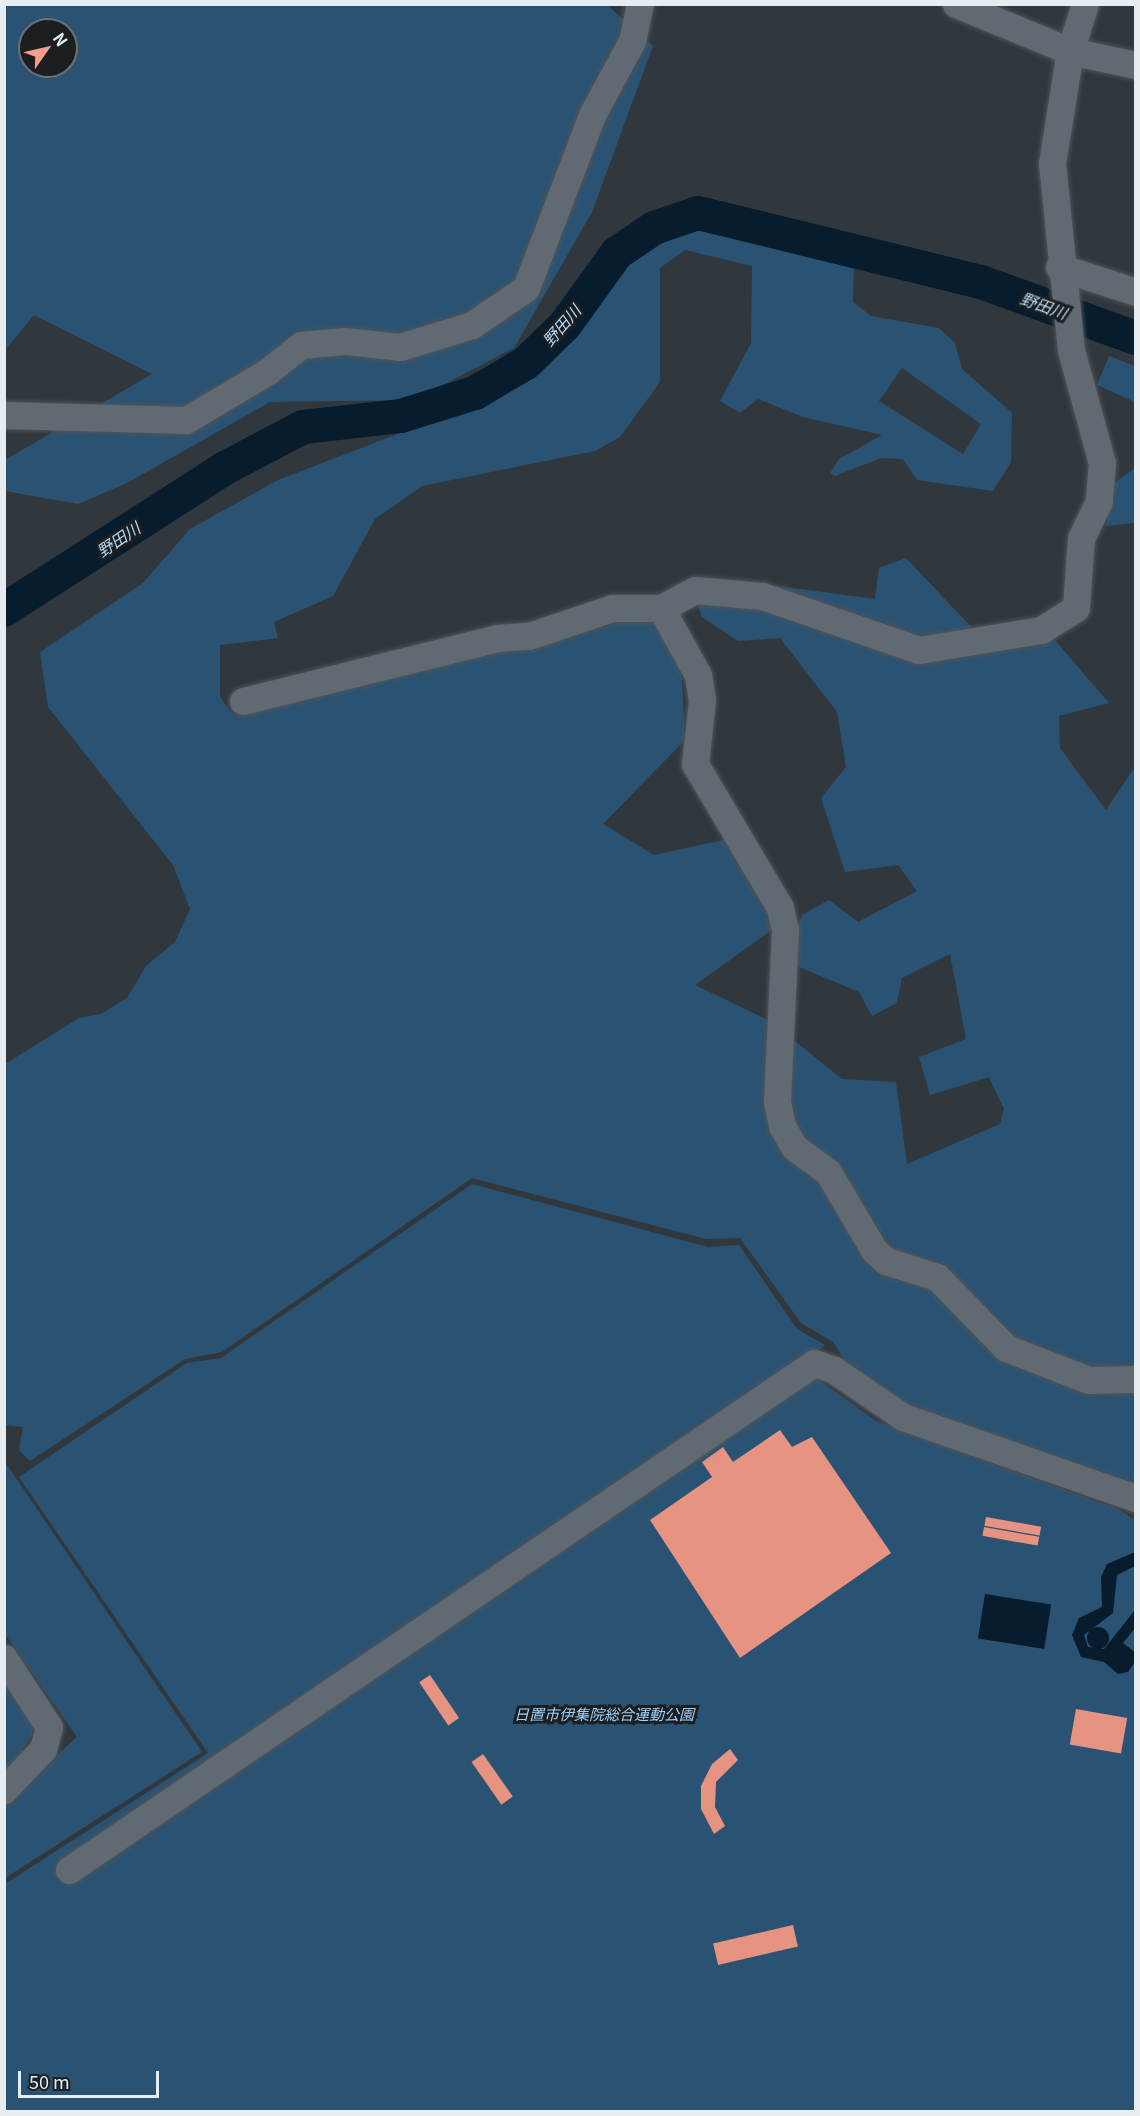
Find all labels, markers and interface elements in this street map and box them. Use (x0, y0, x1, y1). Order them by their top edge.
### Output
north arrow (18, 18, 78, 78)
text: N (48, 27, 75, 51)
water label: 野田川 (1018, 288, 1070, 322)
water label: 野田川 (538, 301, 584, 349)
water label: 野田川 (93, 518, 143, 560)
park label: 日置市伊集院総合運動公園 (514, 1705, 694, 1723)
scale bar (21, 2059, 162, 2097)
text: 50 m (29, 2068, 70, 2094)

